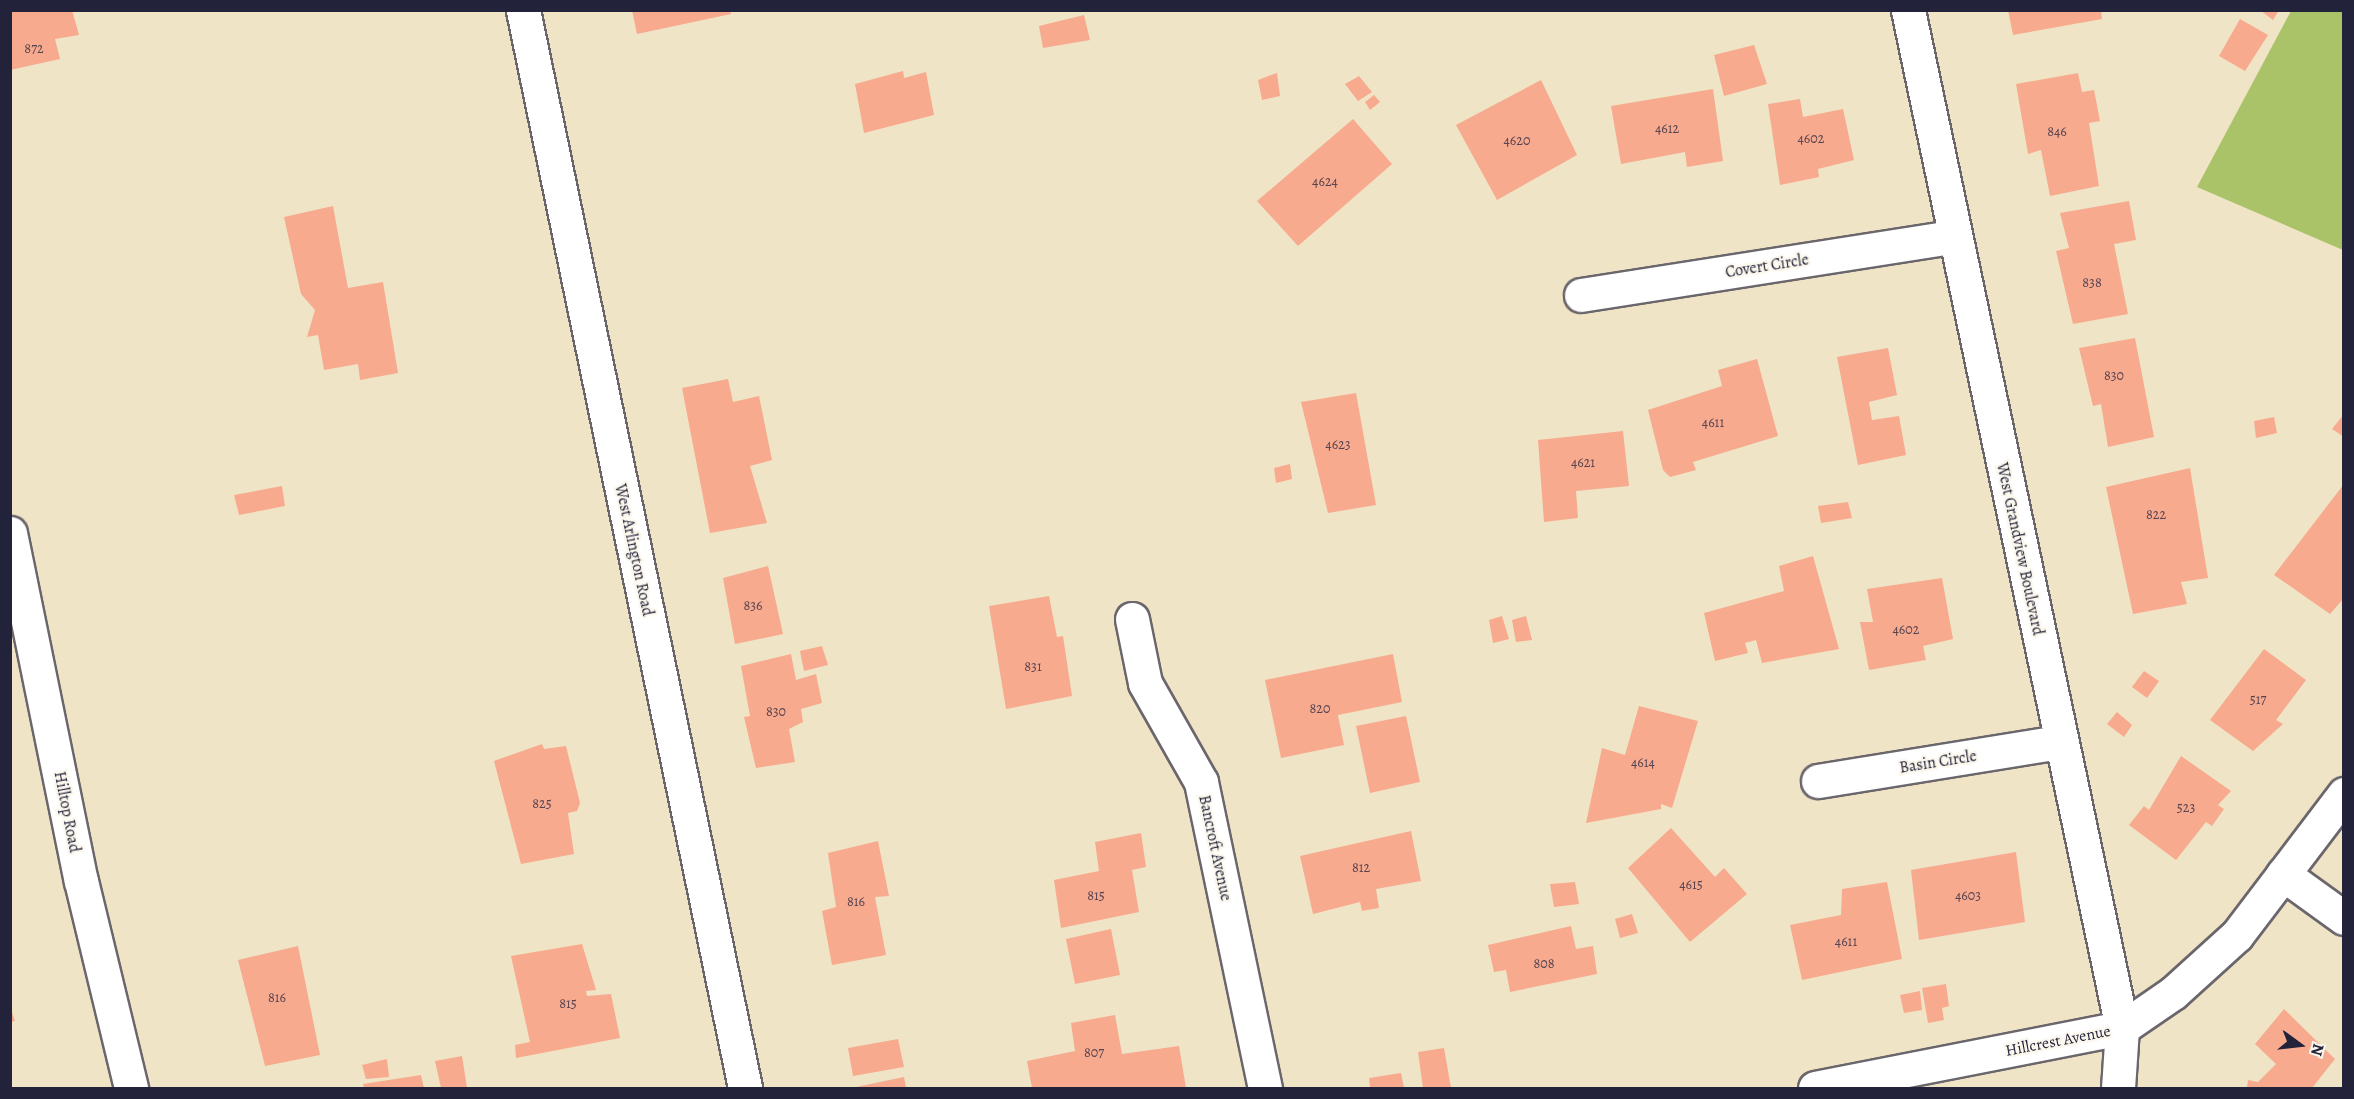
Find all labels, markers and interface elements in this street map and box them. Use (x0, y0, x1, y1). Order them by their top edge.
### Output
house number: 872 (24, 41, 44, 57)
house number: 4612 (1655, 121, 1679, 137)
house number: 846 (2047, 124, 2067, 140)
house number: 4602 (1798, 131, 1824, 147)
house number: 4620 (1504, 133, 1530, 149)
house number: 4624 (1312, 174, 1338, 190)
street label: Covert Circle (1724, 250, 1810, 282)
house number: 838 (2082, 275, 2102, 291)
house number: 830 (2104, 368, 2124, 384)
house number: 4611 (1702, 415, 1724, 431)
house number: 4623 (1325, 437, 1351, 453)
house number: 4621 (1571, 455, 1595, 471)
street label: West Grandview Boulevard (1992, 461, 2048, 637)
street label: West Arlington Road (611, 482, 657, 618)
house number: 822 (2146, 507, 2166, 523)
house number: 836 (743, 598, 763, 614)
house number: 4602 (1893, 622, 1919, 638)
house number: 831 (1024, 659, 1042, 675)
house number: 517 (2250, 692, 2266, 708)
house number: 820 (1310, 701, 1330, 717)
house number: 830 (766, 704, 786, 720)
street label: Basin Circle (1898, 746, 1978, 778)
house number: 4614 (1631, 755, 1655, 771)
street label: Hilltop Road (50, 770, 84, 854)
street label: Bancroft Avenue (1194, 793, 1236, 903)
house number: 825 (532, 796, 552, 812)
house number: 523 (2177, 800, 2195, 816)
house number: 812 (1352, 860, 1370, 876)
house number: 4615 (1679, 877, 1703, 893)
house number: 815 (1087, 888, 1105, 904)
house number: 4603 (1955, 888, 1981, 904)
house number: 816 (847, 894, 865, 910)
house number: 4611 (1835, 934, 1857, 950)
house number: 808 (1533, 956, 1555, 972)
house number: 816 (268, 990, 286, 1006)
house number: 815 (559, 996, 577, 1012)
north arrow (2270, 1015, 2330, 1075)
street label: Hillcrest Avenue (2004, 1021, 2112, 1061)
text: N (2305, 1041, 2330, 1058)
house number: 807 (1084, 1045, 1104, 1061)

